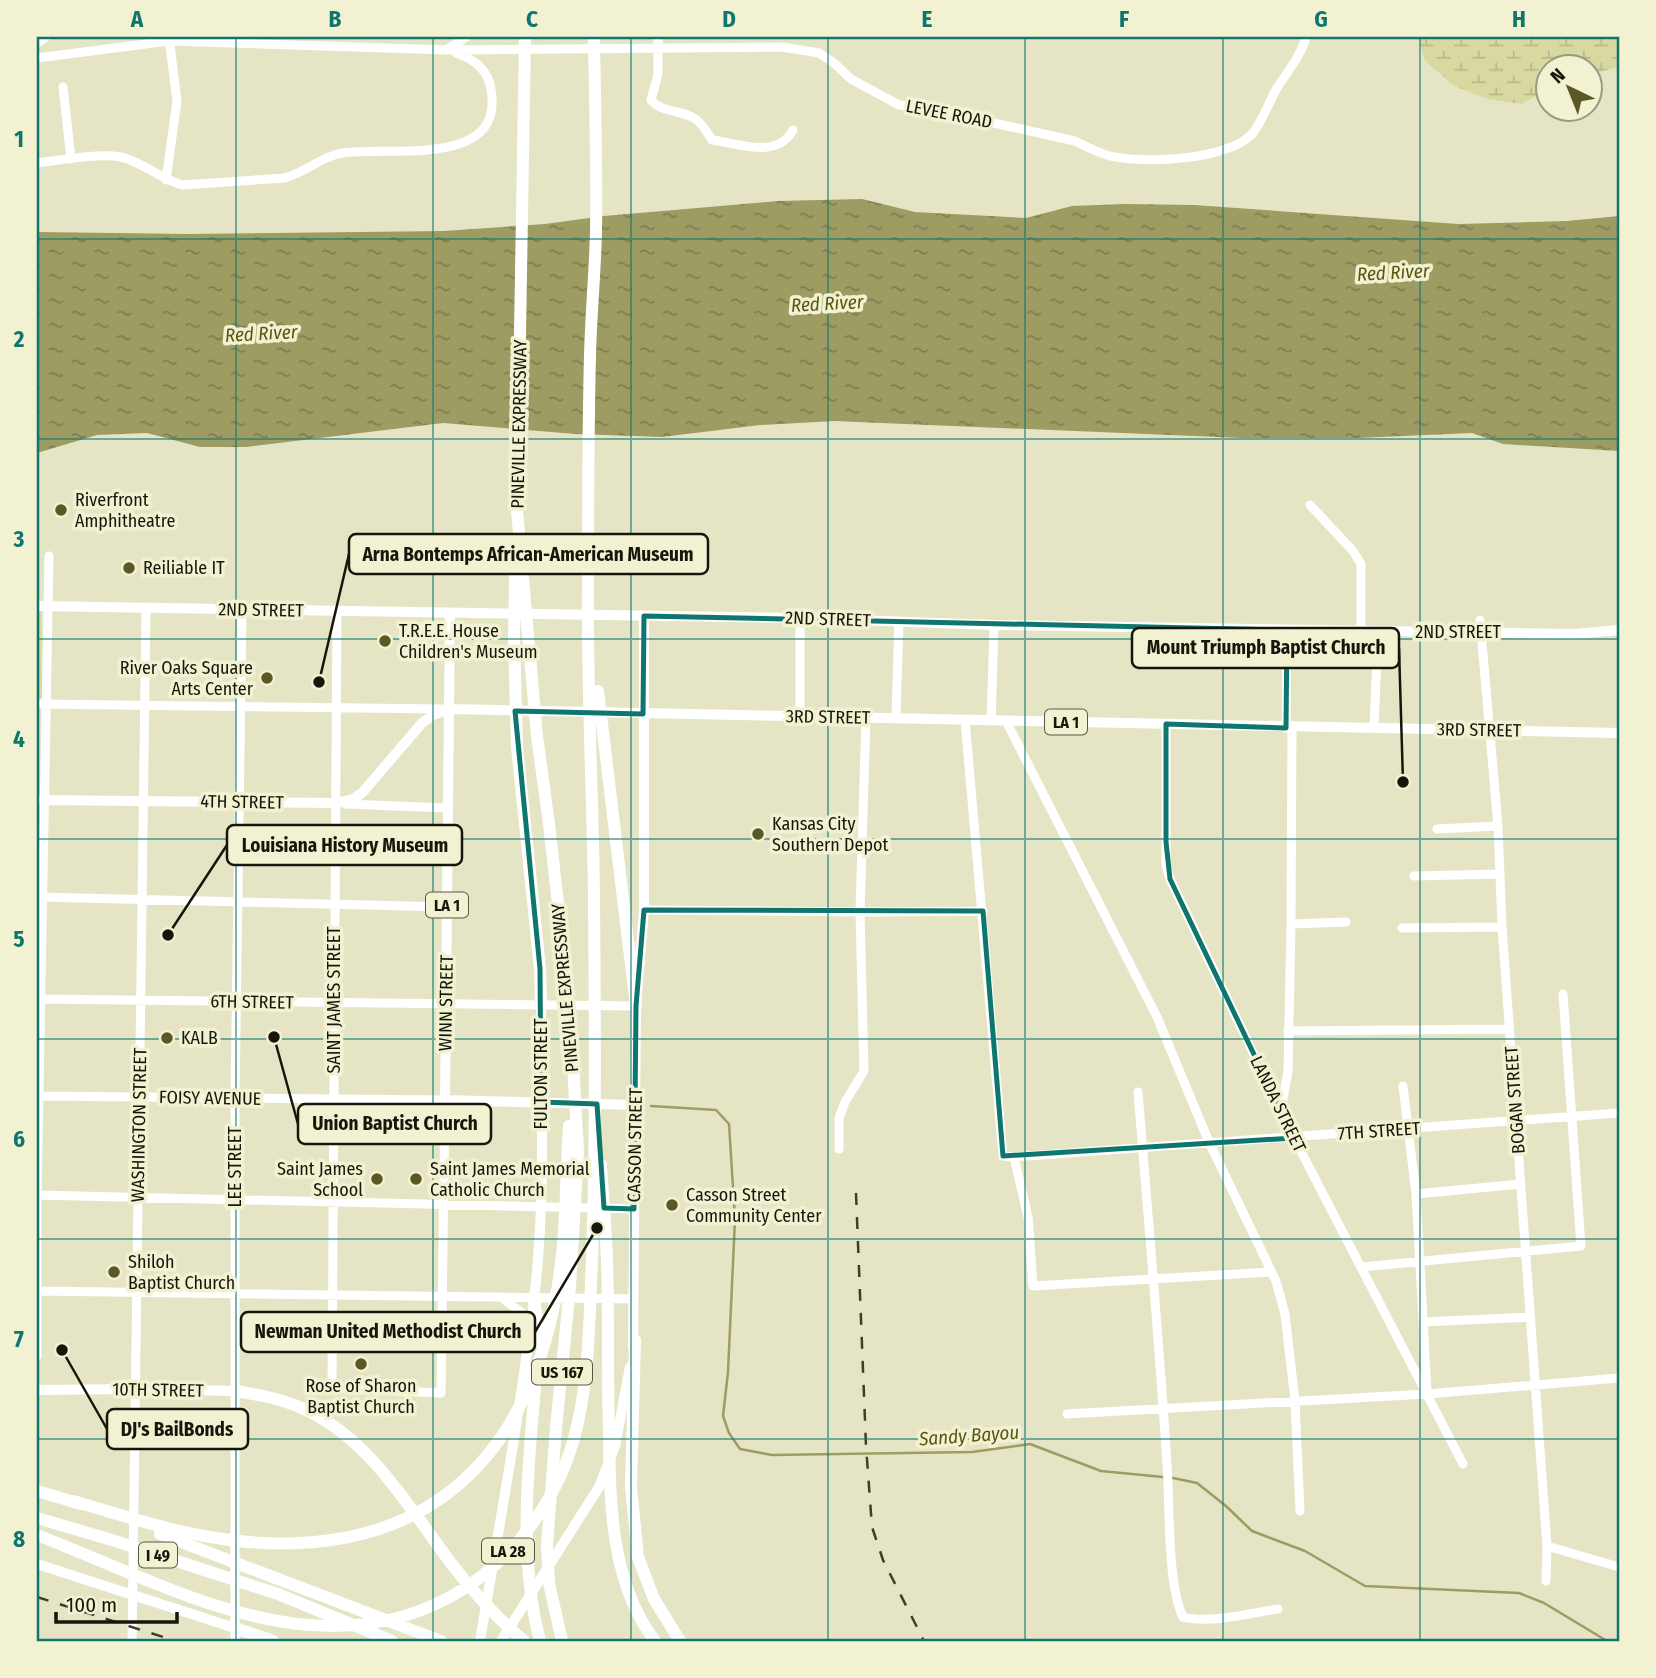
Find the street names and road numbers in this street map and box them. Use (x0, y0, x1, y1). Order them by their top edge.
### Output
street label: LEVEE ROAD (904, 95, 994, 133)
street label: PINEVILLE EXPRESSWAY (507, 339, 531, 509)
street label: 2ND STREET (218, 598, 305, 622)
street label: 2ND STREET (785, 607, 872, 632)
street label: 2ND STREET (1415, 621, 1501, 643)
street label: 3RD STREET (786, 705, 871, 729)
road number: LA 1 (1045, 709, 1087, 734)
street label: 3RD STREET (1437, 718, 1522, 742)
street label: 4TH STREET (200, 790, 284, 814)
road number: LA 1 (426, 892, 468, 917)
street label: PINEVILLE EXPRESSWAY (547, 903, 583, 1073)
street label: SAINT JAMES STREET (323, 926, 345, 1074)
street label: WINN STREET (434, 954, 458, 1051)
street label: 6TH STREET (210, 990, 295, 1014)
street label: FULTON STREET (530, 1018, 552, 1130)
street label: BOGAN STREET (1500, 1045, 1530, 1155)
street label: WASHINGTON STREET (127, 1047, 151, 1202)
street label: LANDA STREET (1245, 1052, 1311, 1156)
street label: FOISY AVENUE (159, 1086, 261, 1110)
street label: CASSON STREET (623, 1087, 647, 1202)
street label: 7TH STREET (1337, 1117, 1422, 1145)
street label: LEE STREET (224, 1126, 246, 1207)
road number: US 167 (532, 1360, 592, 1384)
street label: 10TH STREET (112, 1378, 204, 1402)
road number: LA 28 (482, 1539, 534, 1564)
road number: I 49 (139, 1542, 177, 1568)

